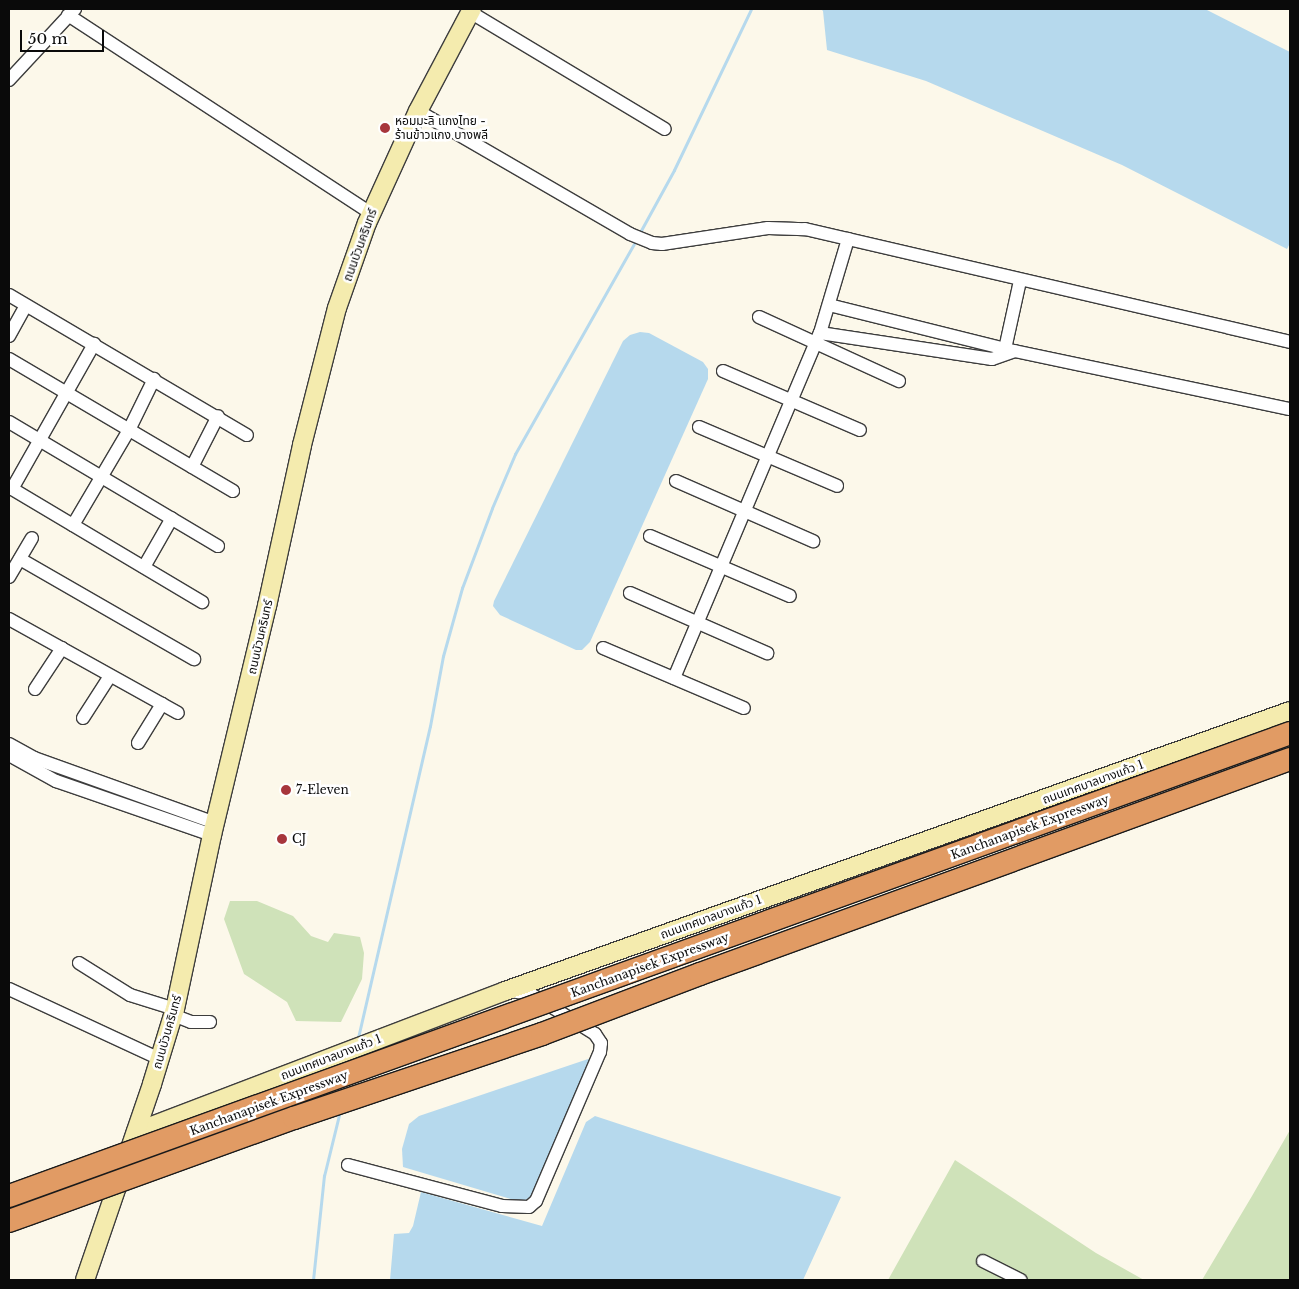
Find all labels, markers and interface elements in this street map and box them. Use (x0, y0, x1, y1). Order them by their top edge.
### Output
scale bar (22, 20, 106, 52)
text: 50 m (28, 29, 68, 48)
place label: หอมมะลิ เเกงไทย - ร้านข้าวแกง บางพลี (395, 114, 488, 142)
marker: หอมมะลิ เเกงไทย - ร้านข้าวแกง บางพลี (379, 122, 391, 134)
street label: ถนนบัวนครินทร์ (340, 207, 380, 283)
street label: ถนนบัวนครินทร์ (244, 598, 276, 676)
street label: ถนนเทศบาลบางแก้ว 1 (1040, 757, 1146, 807)
place label: 7-Eleven (296, 783, 349, 797)
marker: 7-Eleven (280, 784, 292, 796)
street label: Kanchanapisek Expressway (949, 792, 1111, 862)
place label: CJ (292, 832, 306, 846)
marker: CJ (276, 833, 288, 845)
street label: ถนนเทศบาลบางแก้ว 1 (658, 892, 764, 942)
street label: Kanchanapisek Expressway (569, 930, 731, 1000)
street label: ถนนบัวนครินทร์ (150, 993, 184, 1071)
street label: ถนนเทศบาลบางแก้ว 1 (279, 1031, 383, 1083)
street label: Kanchanapisek Expressway (188, 1068, 350, 1138)

